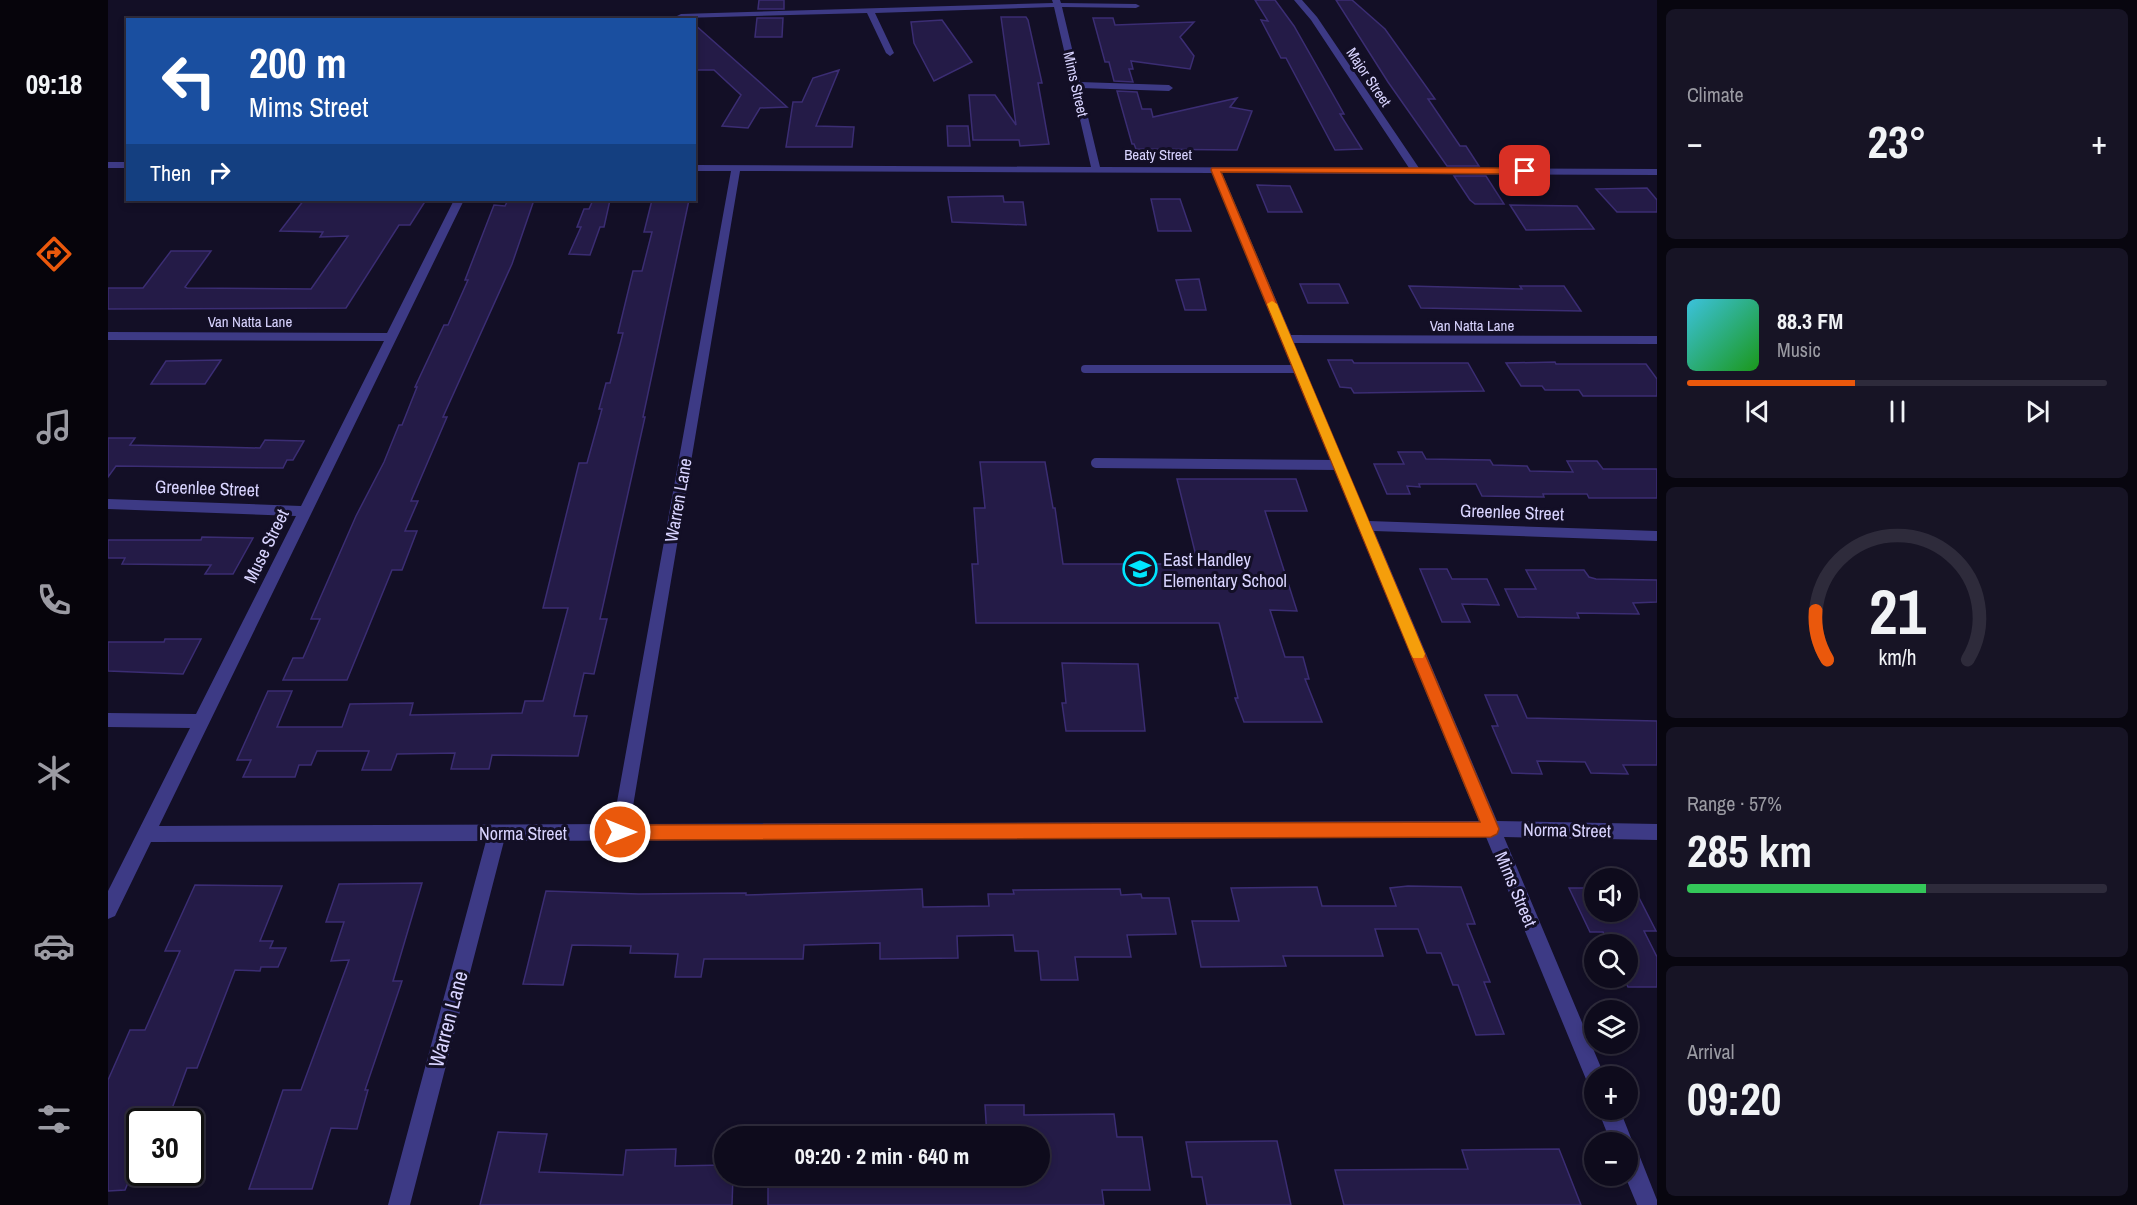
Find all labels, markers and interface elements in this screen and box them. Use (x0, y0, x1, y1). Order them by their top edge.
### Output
text: 200 m (249, 35, 347, 91)
icon: left (150, 42, 228, 120)
street label: Major Street (1342, 43, 1397, 111)
street label: Mims Street (1058, 49, 1094, 119)
text: 09:18 (26, 66, 82, 102)
text: Climate (1687, 81, 1744, 108)
text: Mims Street (249, 89, 368, 125)
text: 23° (1867, 111, 1927, 172)
text: − (1687, 120, 1703, 164)
text: + (2091, 120, 2107, 164)
street label: Beaty Street (1124, 144, 1192, 165)
pin (1499, 145, 1550, 196)
icon: arrive (1508, 154, 1541, 187)
icon: right (203, 156, 236, 189)
text: Then (150, 158, 191, 188)
icon: directions (33, 233, 75, 275)
text: 88.3 FM (1777, 306, 1843, 336)
street label: Van Natta Lane (208, 311, 292, 332)
street label: Van Natta Lane (1430, 315, 1514, 336)
text: Music (1777, 336, 1821, 363)
icon: previous (1741, 395, 1774, 428)
icon: pause (1881, 395, 1914, 428)
icon: next (2021, 395, 2054, 428)
icon: music (33, 406, 75, 448)
street label: Warren Lane (658, 456, 698, 544)
street label: Greenlee Street (154, 474, 260, 502)
street label: Greenlee Street (1459, 498, 1565, 526)
street label: Muse Street (237, 505, 295, 587)
place label: East Handley Elementary School (1163, 547, 1287, 593)
school or university icon: East Handley Elementary School (1122, 551, 1158, 587)
text: 21 (1869, 569, 1926, 653)
icon: phone (33, 579, 75, 621)
text: km/h (1878, 643, 1916, 672)
icon: climate (33, 752, 75, 794)
text: Range · 57% (1687, 790, 1782, 817)
position arrow (588, 800, 652, 864)
street label: Norma Street (1523, 817, 1611, 843)
text: 285 km (1687, 820, 1812, 881)
street label: Norma Street (479, 821, 567, 846)
street label: Mims Street (1489, 847, 1543, 931)
map controls (1584, 868, 1638, 1186)
button: sound (1584, 868, 1638, 922)
icon: car (33, 925, 75, 967)
button: search (1584, 934, 1638, 988)
street label: Warren Lane (421, 967, 475, 1071)
button: layers (1584, 1000, 1638, 1054)
text: Arrival (1687, 1038, 1734, 1065)
button: + (1584, 1066, 1638, 1120)
text: 09:20 (1687, 1068, 1781, 1129)
icon: filters (33, 1098, 75, 1140)
speed limit sign: 30 (126, 1108, 204, 1186)
button: − (1584, 1132, 1638, 1186)
text: 09:20 · 2 min · 640 m (795, 1141, 969, 1171)

